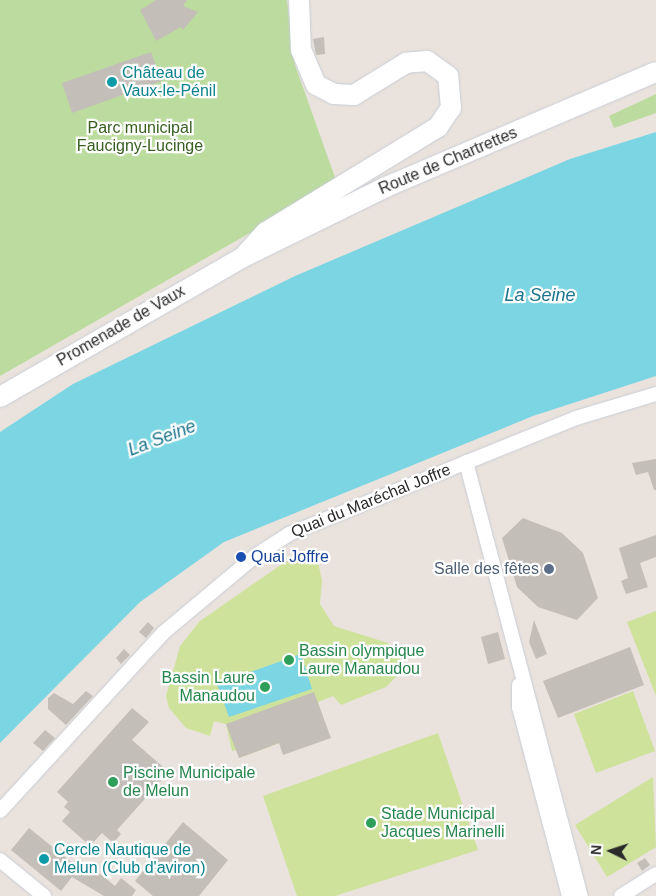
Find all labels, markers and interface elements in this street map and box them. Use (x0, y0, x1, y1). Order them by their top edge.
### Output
place label: Château de Vaux-le-Pénil (122, 63, 216, 101)
marker: Château de Vaux-le-Pénil (106, 76, 118, 88)
park label: Parc municipal Faucigny-Lucinge (77, 118, 203, 156)
street label: Route de Chartrettes (376, 123, 520, 199)
street label: Promenade de Vaux (54, 282, 188, 370)
water label: La Seine (504, 284, 576, 306)
water label: La Seine (125, 415, 199, 461)
street label: Quai du Maréchal Joffre (288, 460, 454, 542)
place label: Quai Joffre (251, 547, 329, 567)
marker: Quai Joffre (235, 551, 247, 563)
place label: Salle des fêtes (434, 559, 539, 579)
marker: Salle des fêtes (543, 563, 555, 575)
place label: Bassin olympique Laure Manaudou (299, 641, 424, 679)
marker: Bassin olympique Laure Manaudou (283, 654, 295, 666)
place label: Bassin Laure Manaudou (162, 668, 255, 706)
marker: Bassin Laure Manaudou (259, 681, 271, 693)
place label: Piscine Municipale de Melun (123, 763, 256, 801)
marker: Piscine Municipale de Melun (107, 776, 119, 788)
place label: Stade Municipal Jacques Marinelli (381, 804, 505, 842)
marker: Stade Municipal Jacques Marinelli (365, 817, 377, 829)
north arrow (586, 826, 636, 876)
place label: Cercle Nautique de Melun (Club d'aviron) (54, 840, 206, 878)
text: N (588, 844, 604, 856)
marker: Cercle Nautique de Melun (Club d'aviron) (38, 853, 50, 865)

